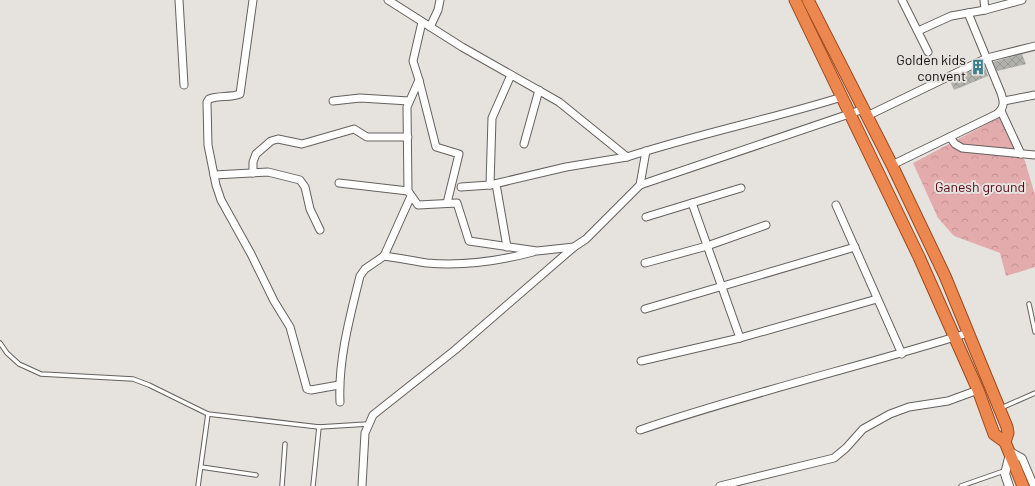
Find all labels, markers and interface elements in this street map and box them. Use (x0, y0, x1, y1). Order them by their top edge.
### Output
place label: Golden kids convent (896, 51, 966, 84)
building icon: Golden kids convent (969, 58, 987, 76)
park label: Ganesh ground (935, 178, 1025, 195)

